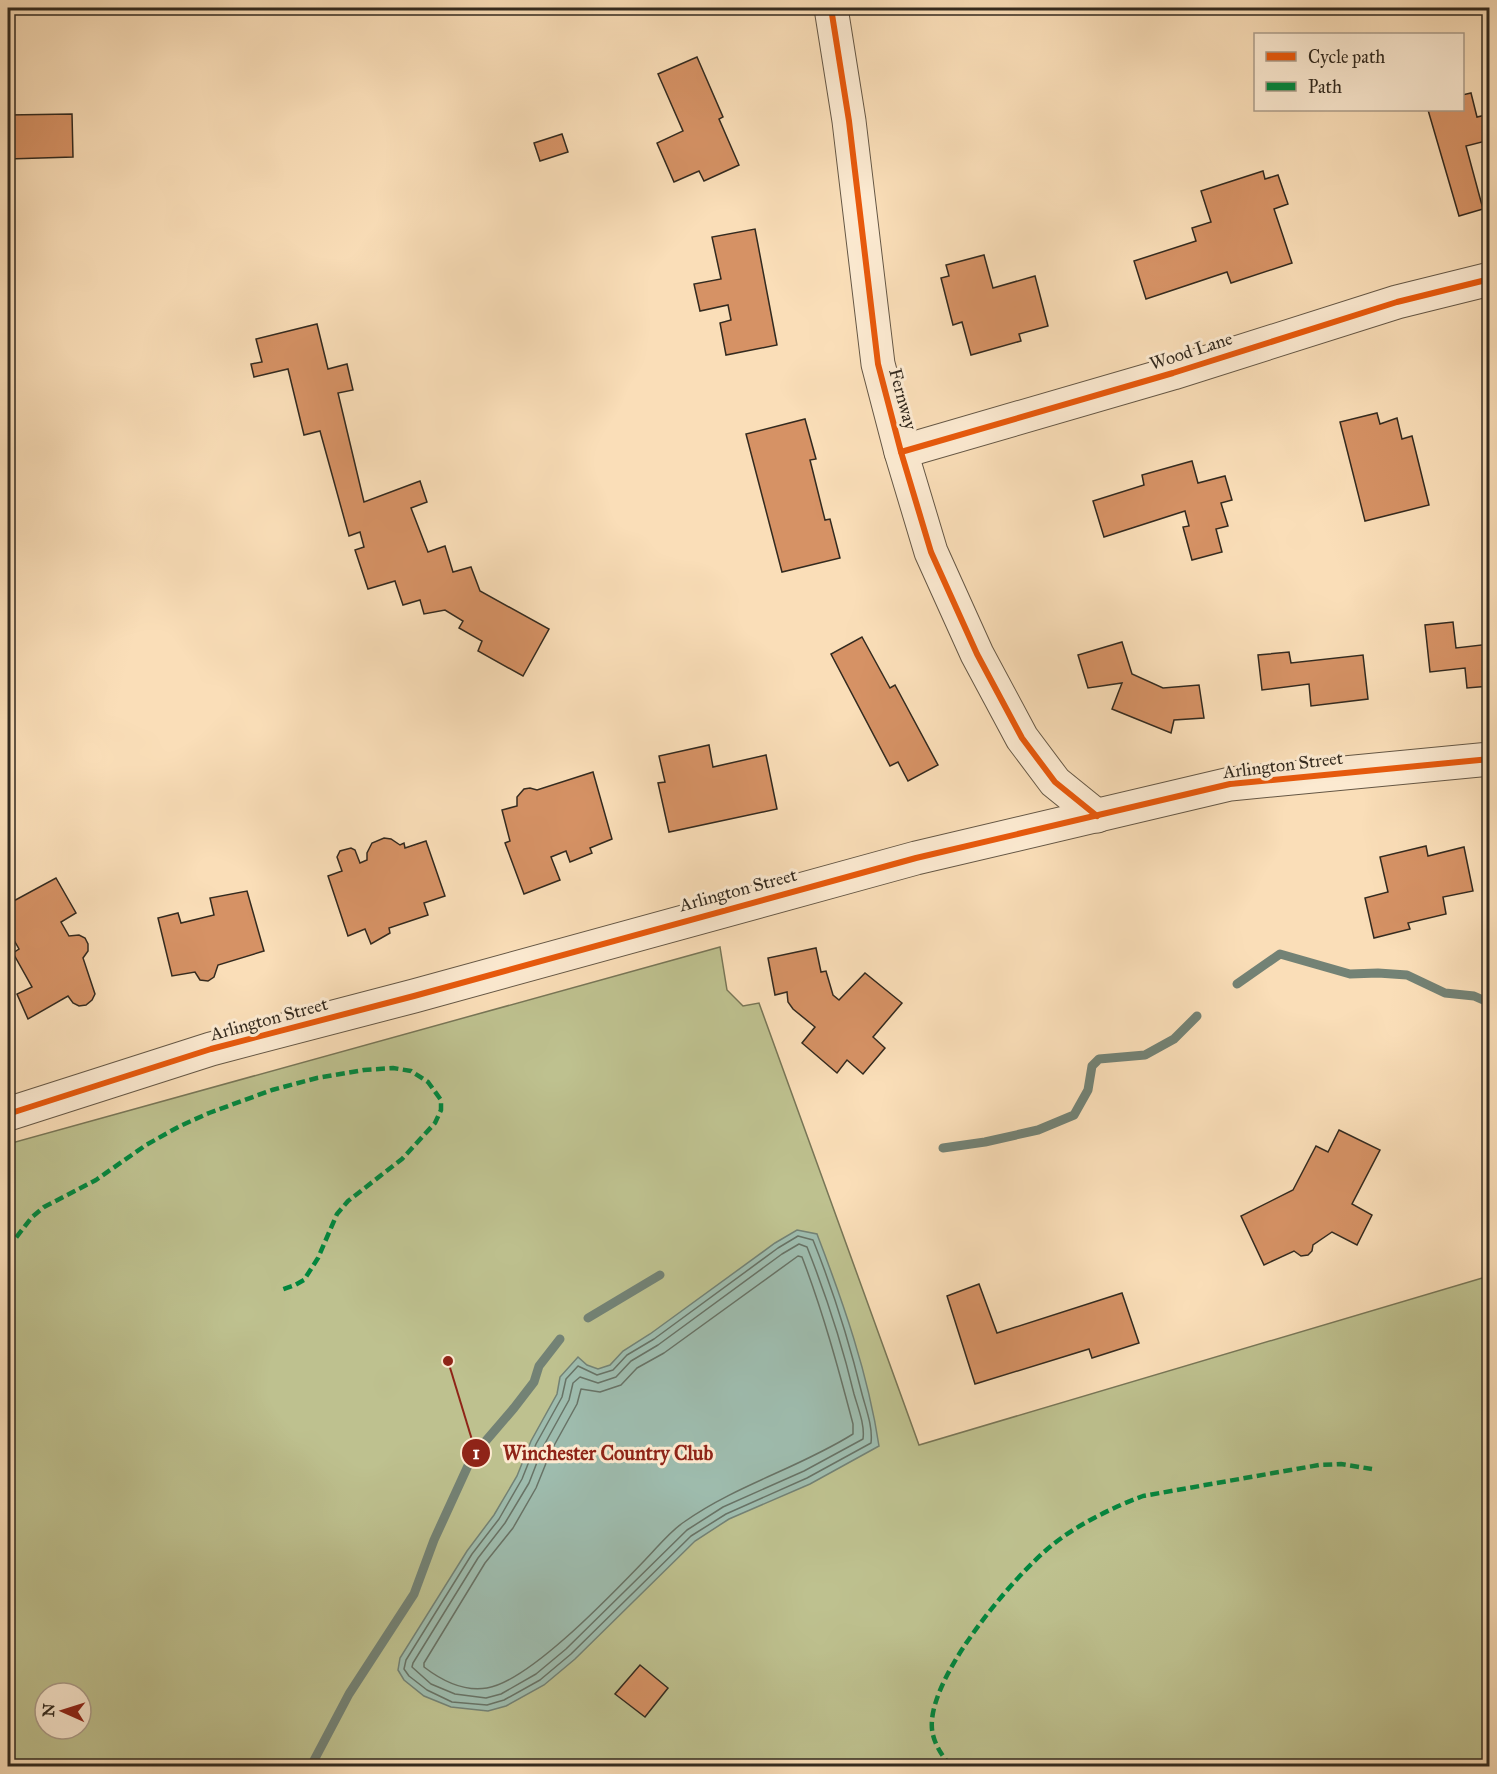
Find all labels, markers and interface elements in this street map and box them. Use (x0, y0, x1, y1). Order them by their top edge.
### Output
legend (1254, 33, 1464, 111)
text: Cycle path (1308, 46, 1385, 68)
text: Path (1308, 76, 1342, 98)
street label: Wood Lane (1147, 327, 1235, 375)
street label: Fernway (884, 366, 922, 433)
street label: Arlington Street (1221, 747, 1345, 784)
street label: Arlington Street (676, 864, 800, 917)
street label: Arlington Street (207, 993, 331, 1046)
callout: Winchester Country Club (461, 1434, 725, 1472)
text: Winchester Country Club (503, 1441, 714, 1466)
text: 1 (472, 1442, 480, 1464)
north arrow (33, 1681, 93, 1741)
text: N (39, 1703, 58, 1718)

